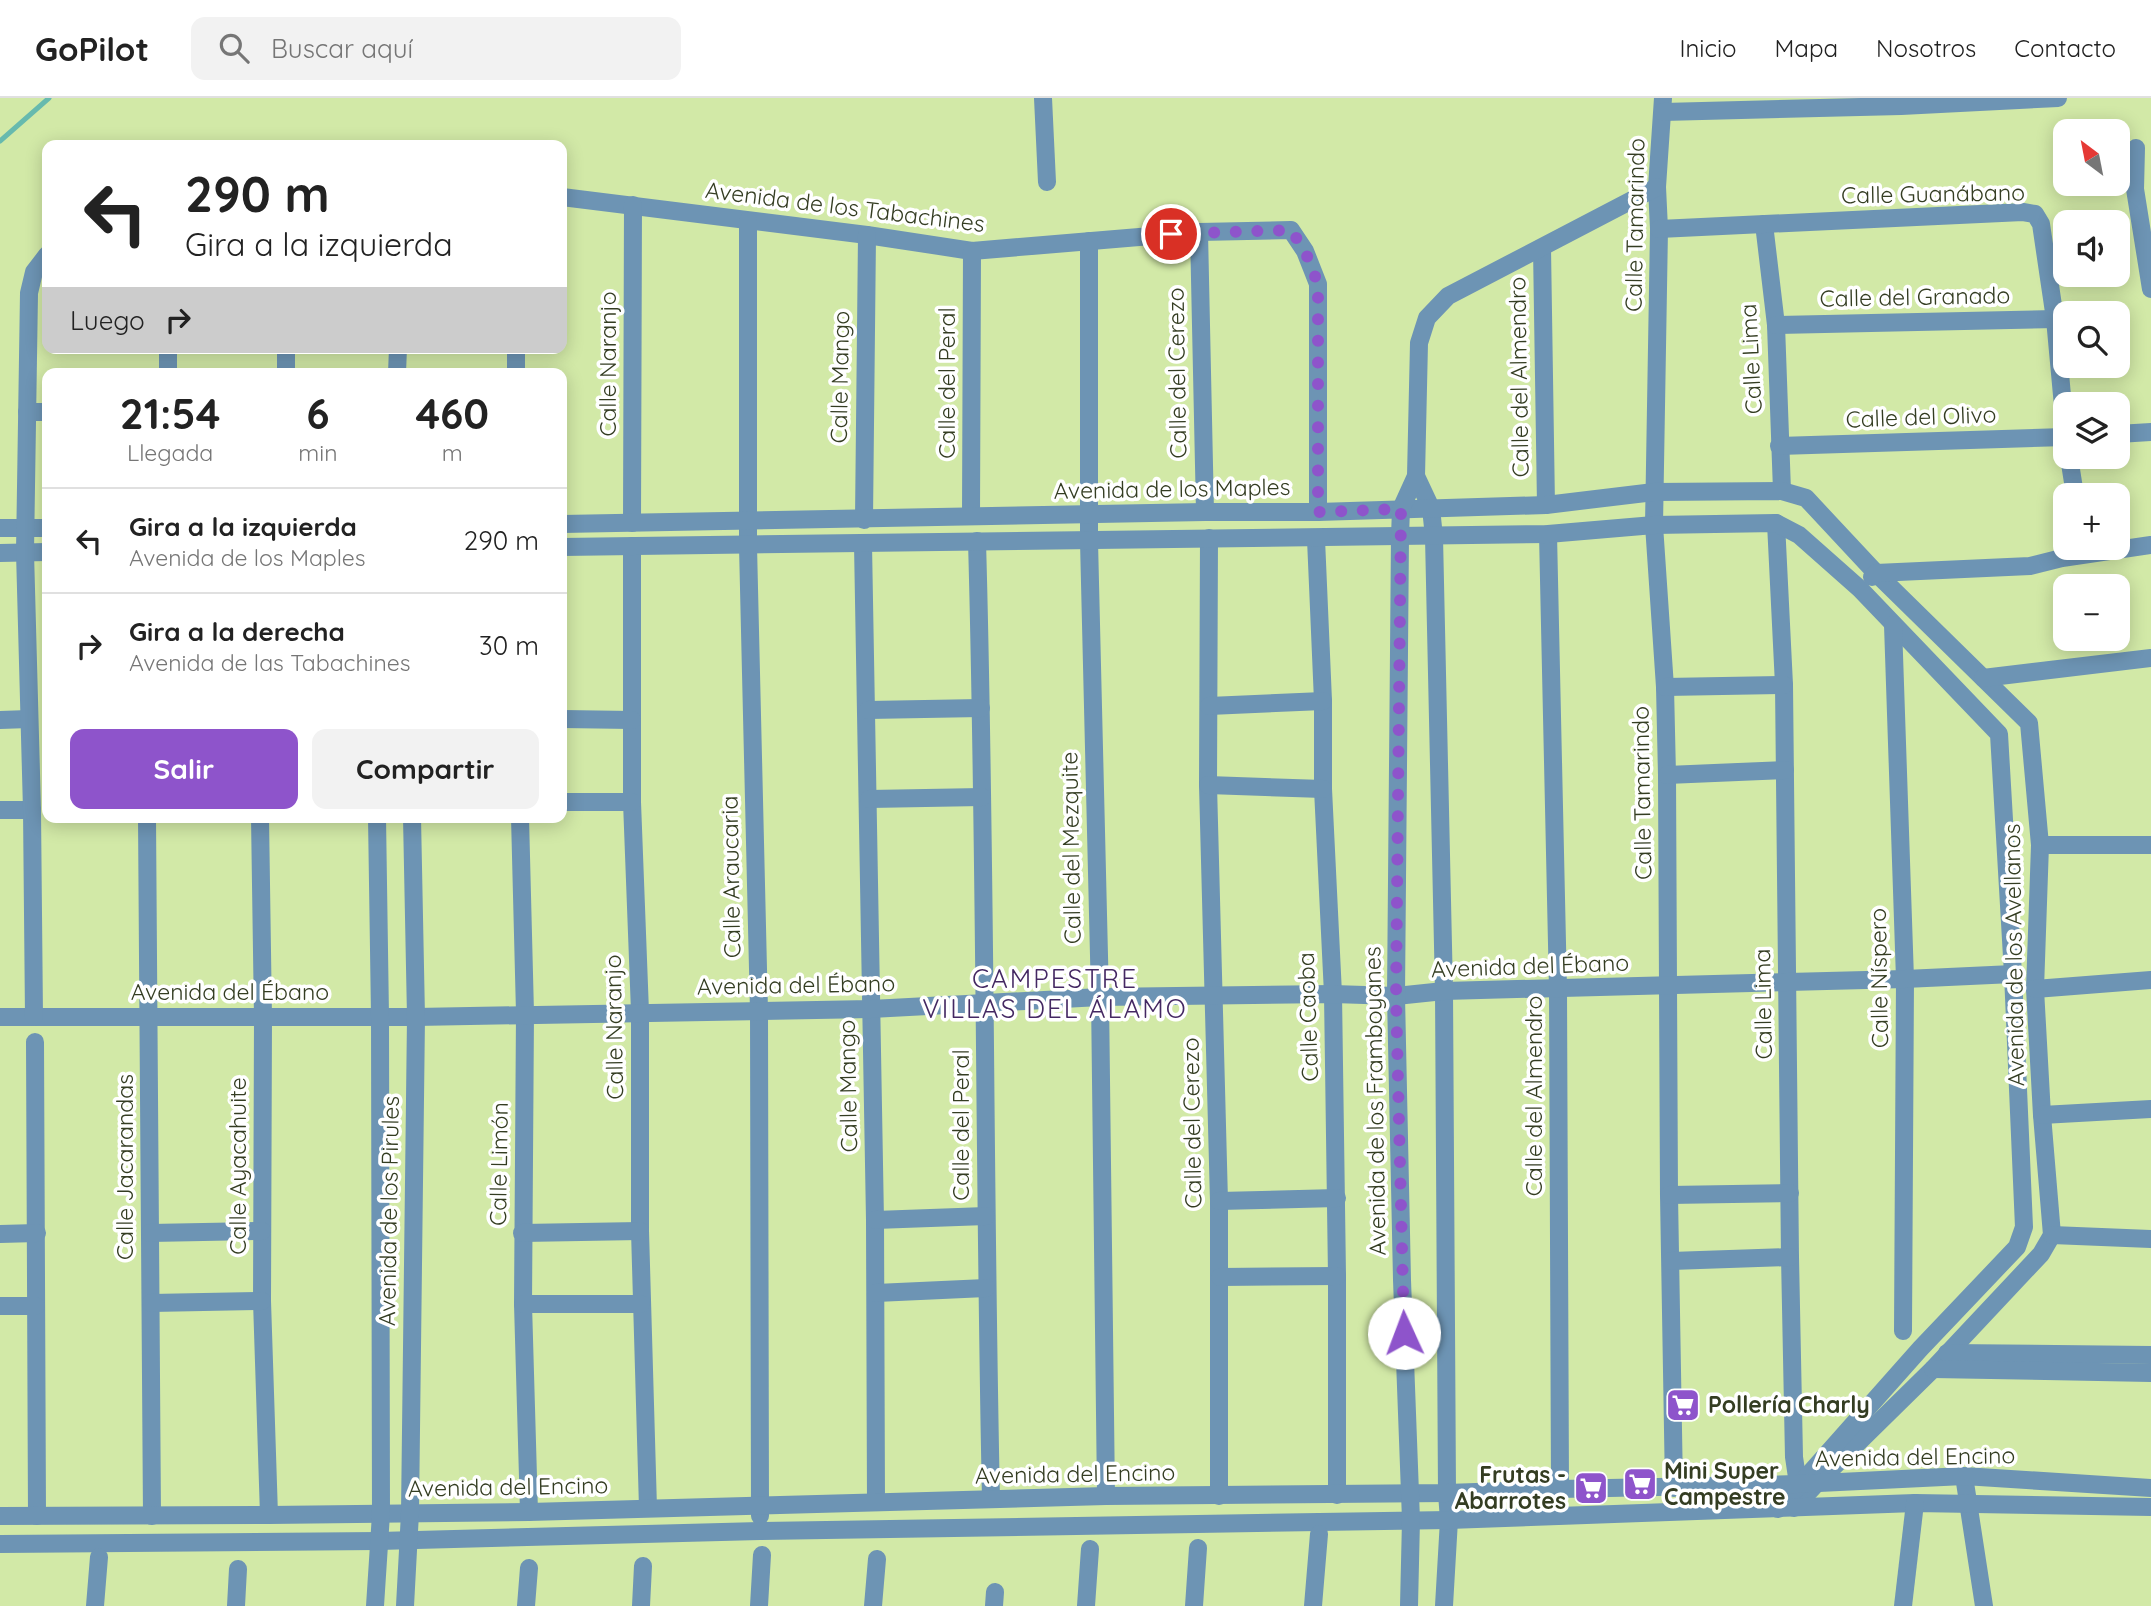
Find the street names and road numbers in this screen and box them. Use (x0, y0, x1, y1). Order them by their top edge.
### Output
street label: Calle Tamarindo (1618, 138, 1651, 312)
street label: Avenida de los Tabachines (704, 175, 986, 238)
street label: Calle Guanábano (1841, 177, 2025, 210)
street label: Calle del Almendro (1502, 276, 1535, 478)
street label: Calle del Granado (1819, 280, 2011, 313)
street label: Calle del Cerezo (1161, 287, 1192, 459)
street label: Calle Naranjo (593, 291, 622, 437)
street label: Calle Lima (1733, 303, 1768, 415)
street label: Calle del Peral (932, 307, 961, 459)
street label: Calle Mango (824, 310, 855, 444)
street label: Calle del Olivo (1845, 399, 1997, 434)
street label: Avenida de los Maples (1053, 472, 1291, 505)
street label: Calle Tamarindo (1625, 706, 1658, 880)
street label: Calle del Mezquite (1054, 752, 1087, 945)
street label: Calle Araucaria (715, 796, 746, 958)
street label: Avenida de los Avellanos (1997, 823, 2030, 1087)
street label: Calle Níspero (1863, 908, 1894, 1048)
street label: Avenida de los Framboyanes (1357, 946, 1392, 1256)
street label: Avenida del Ébano (1430, 948, 1630, 983)
street label: Calle Lima (1747, 948, 1778, 1060)
street label: Calle Caoba (1291, 952, 1324, 1082)
street label: Calle Naranjo (598, 954, 629, 1100)
street label: Avenida del Ébano (697, 968, 895, 1001)
street label: Avenida del Ébano (131, 977, 329, 1006)
street label: Calle del Almendro (1519, 996, 1548, 1196)
street label: Calle Mango (832, 1019, 863, 1153)
street label: Calle del Cerezo (1176, 1037, 1207, 1209)
street label: Calle del Peral (946, 1049, 975, 1201)
street label: Calle Jacarandas (110, 1074, 139, 1260)
street label: Calle Ayacahuite (223, 1077, 252, 1255)
street label: Avenida de los Pirules (372, 1096, 405, 1326)
street label: Calle Limón (483, 1102, 514, 1226)
street label: Avenida del Encino (1814, 1440, 2016, 1473)
street label: Avenida del Encino (974, 1457, 1176, 1490)
street label: Avenida del Encino (407, 1470, 609, 1503)

